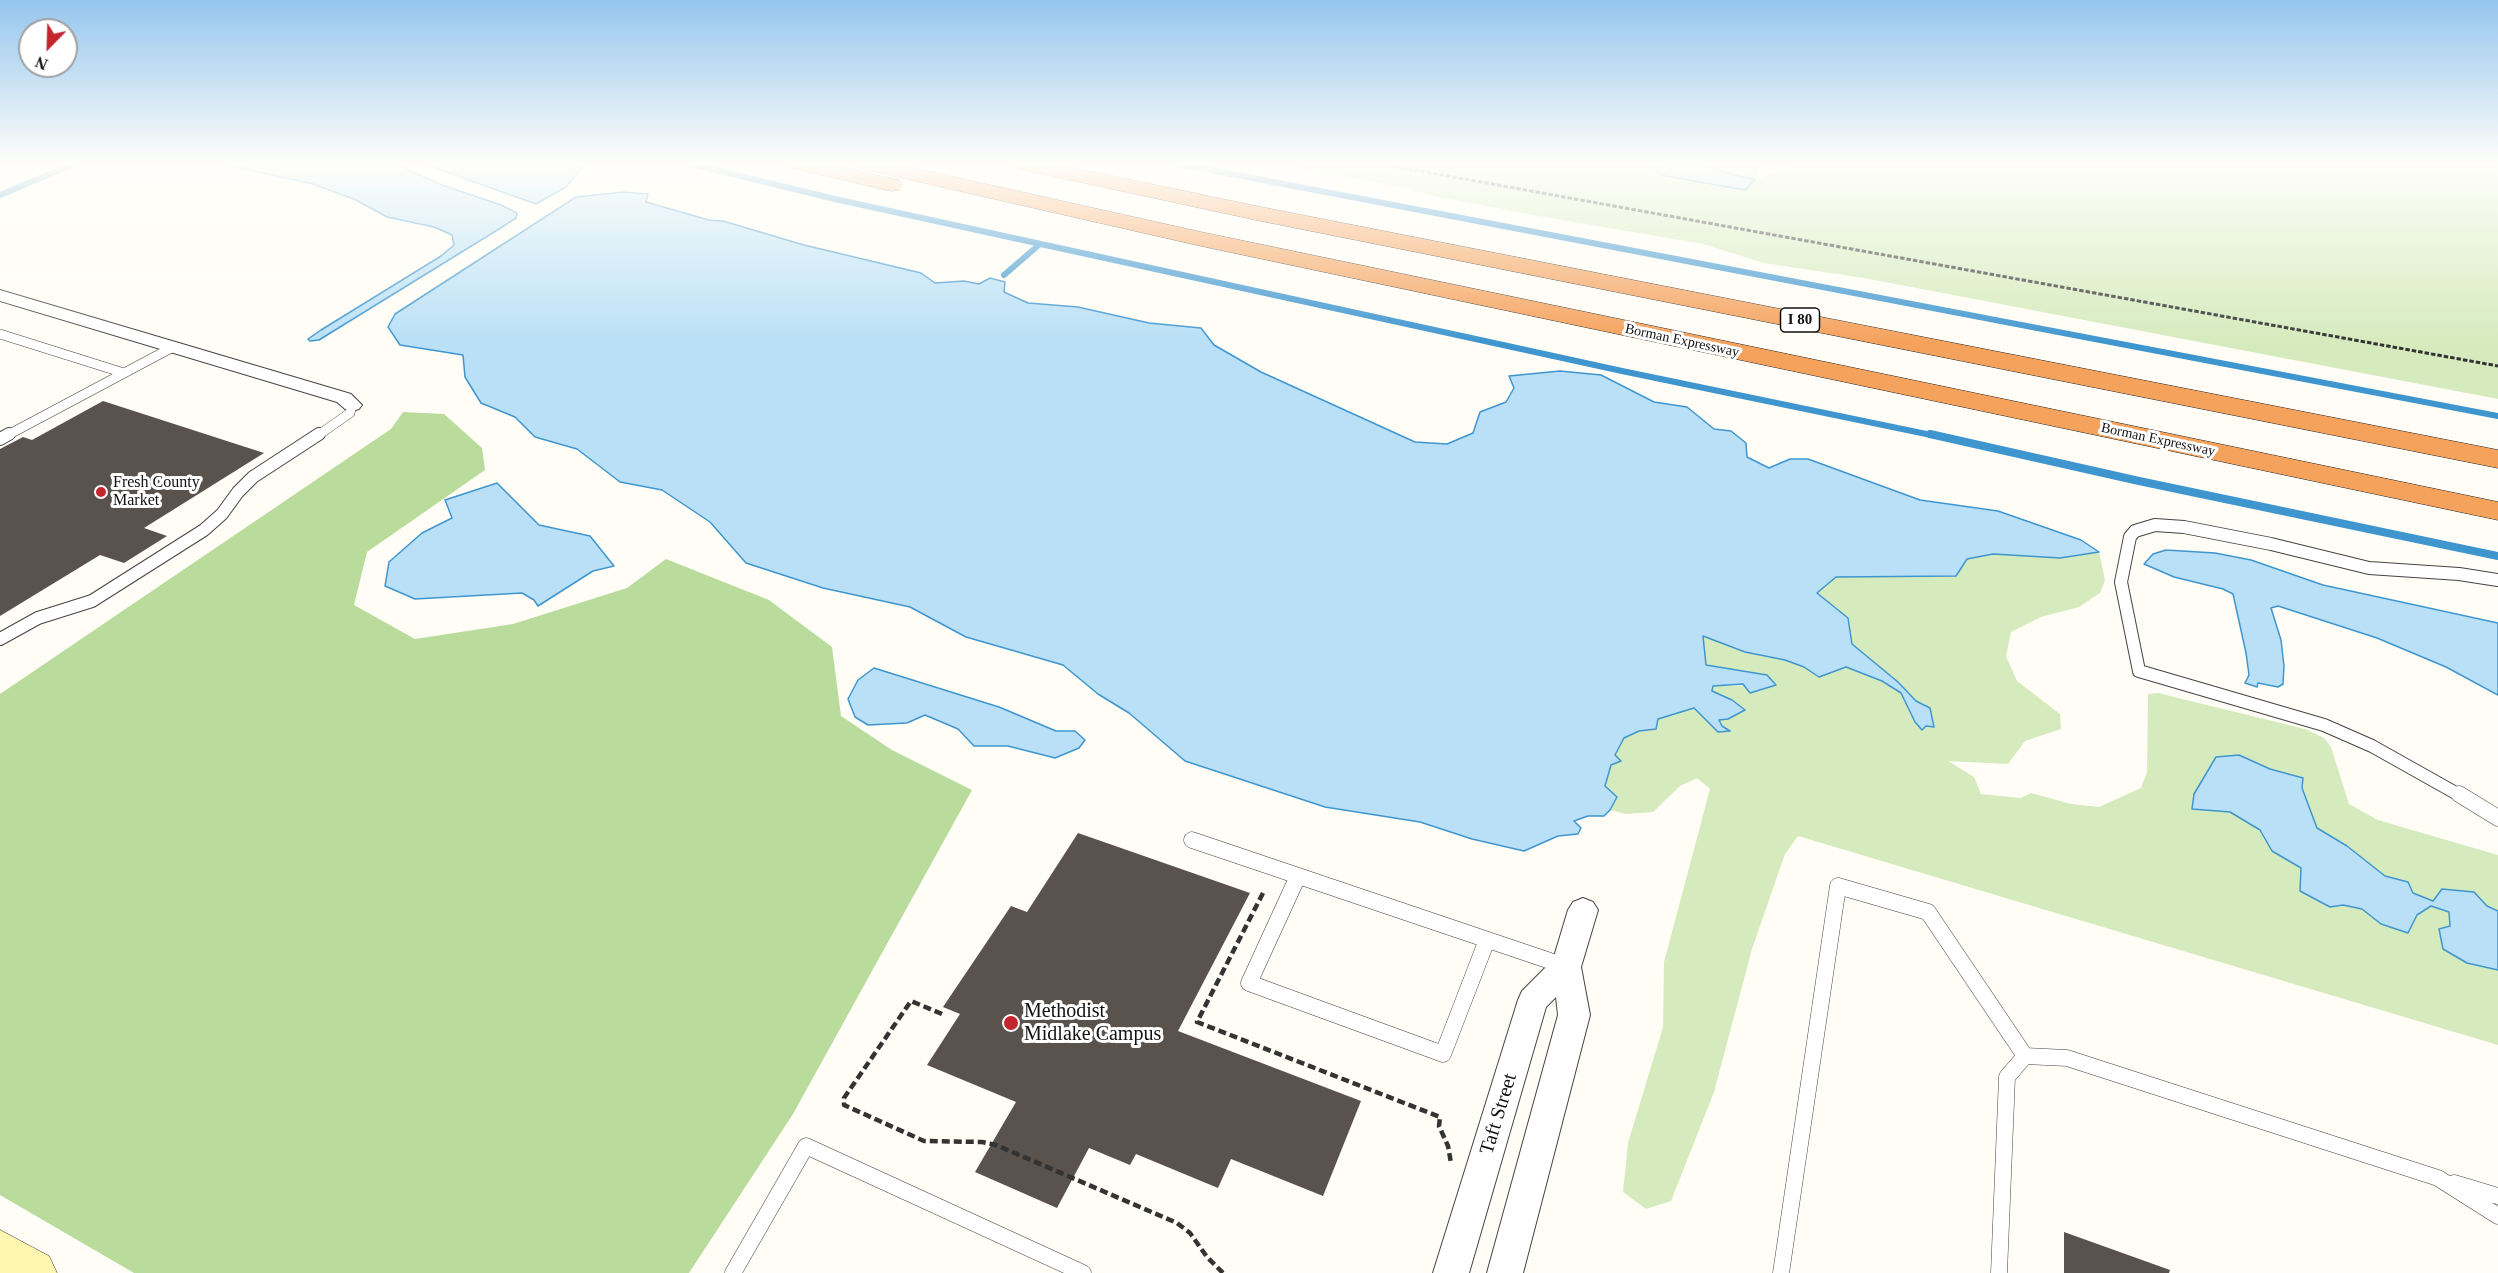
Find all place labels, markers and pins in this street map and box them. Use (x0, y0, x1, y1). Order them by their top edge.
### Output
place label: Fresh County Market (113, 473, 200, 511)
marker: Fresh County Market (94, 485, 108, 499)
place label: Methodist Midlake Campus (1024, 1000, 1161, 1047)
marker: Methodist Midlake Campus (1002, 1014, 1020, 1032)

